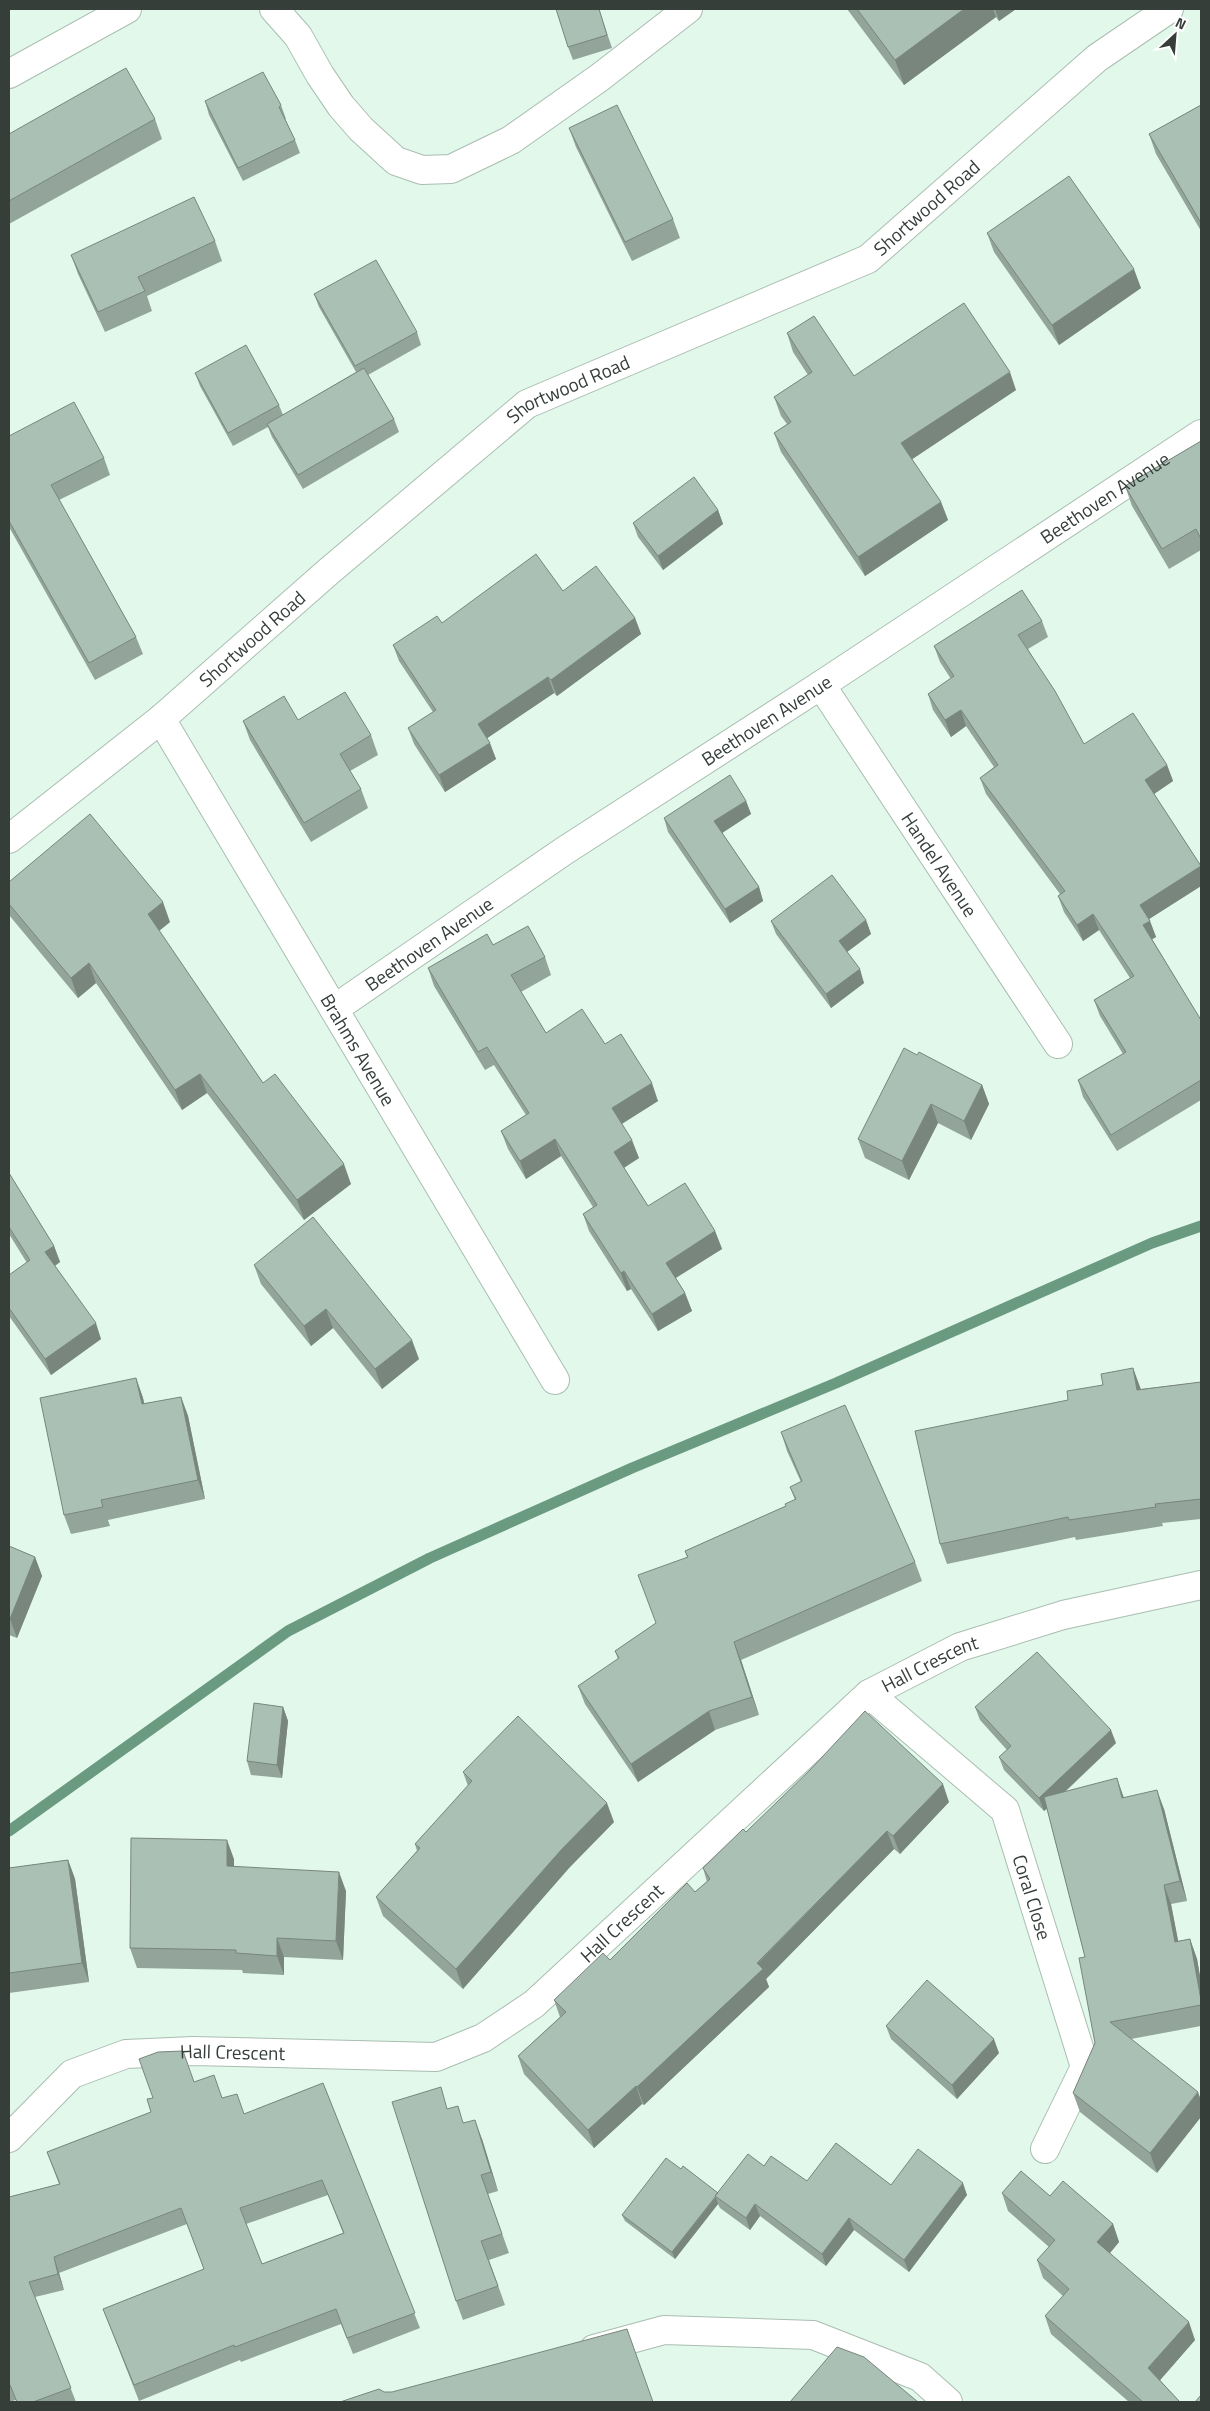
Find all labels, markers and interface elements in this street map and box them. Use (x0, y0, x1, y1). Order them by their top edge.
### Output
north arrow (1150, 10, 1200, 60)
text: N (1172, 11, 1190, 34)
street label: Shortwood Road (866, 152, 986, 262)
street label: Shortwood Road (499, 347, 634, 430)
street label: Beethoven Avenue (1034, 444, 1175, 551)
street label: Shortwood Road (192, 583, 312, 694)
street label: Beethoven Avenue (695, 667, 837, 773)
street label: Handel Avenue (895, 806, 985, 922)
street label: Beethoven Avenue (358, 889, 499, 998)
street label: Brahms Avenue (314, 988, 403, 1111)
street label: Hall Crescent (876, 1627, 982, 1699)
street label: Coral Close (1006, 1851, 1060, 1943)
street label: Hall Crescent (573, 1876, 670, 1969)
street label: Hall Crescent (179, 2036, 286, 2067)

